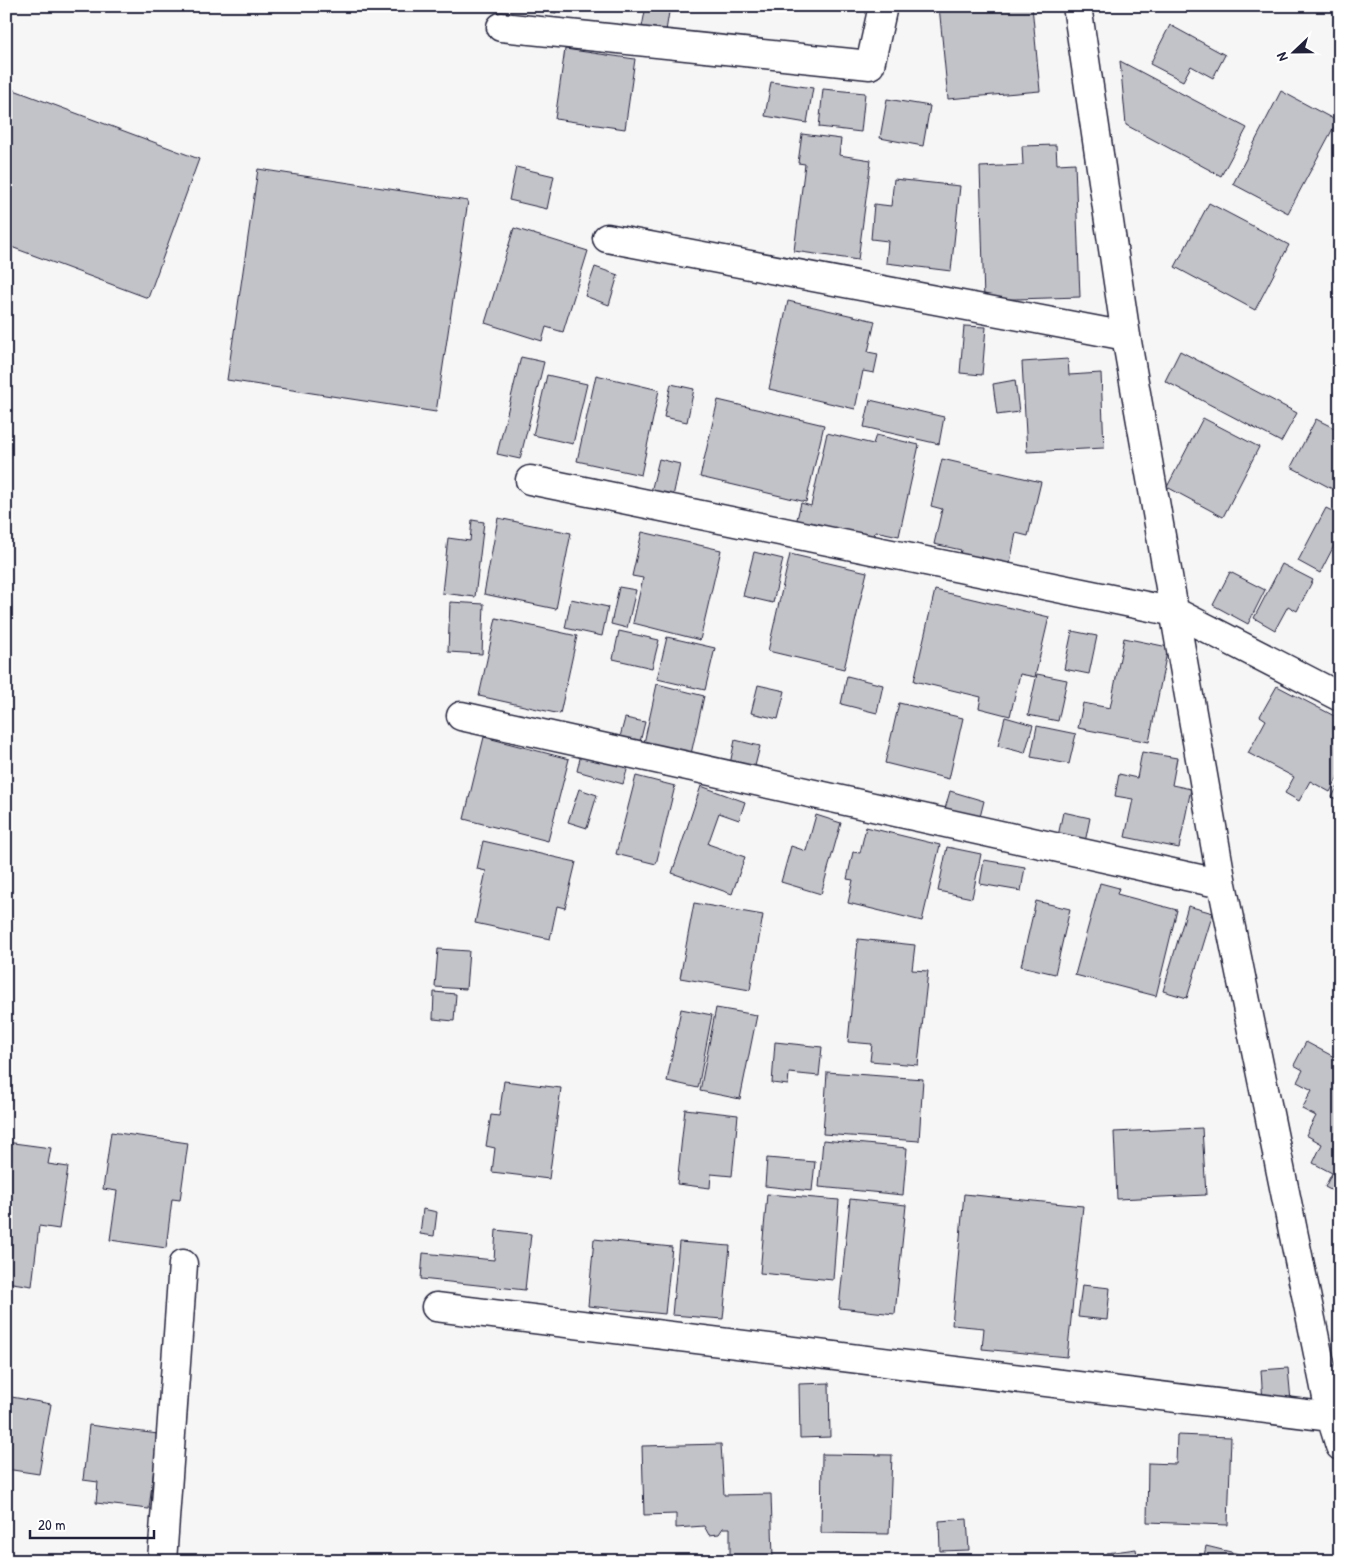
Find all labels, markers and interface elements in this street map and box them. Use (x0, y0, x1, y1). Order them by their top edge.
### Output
north arrow (1268, 28, 1318, 78)
text: N (1271, 50, 1292, 64)
scale bar (30, 1507, 154, 1539)
text: 20 m (38, 1514, 65, 1535)

